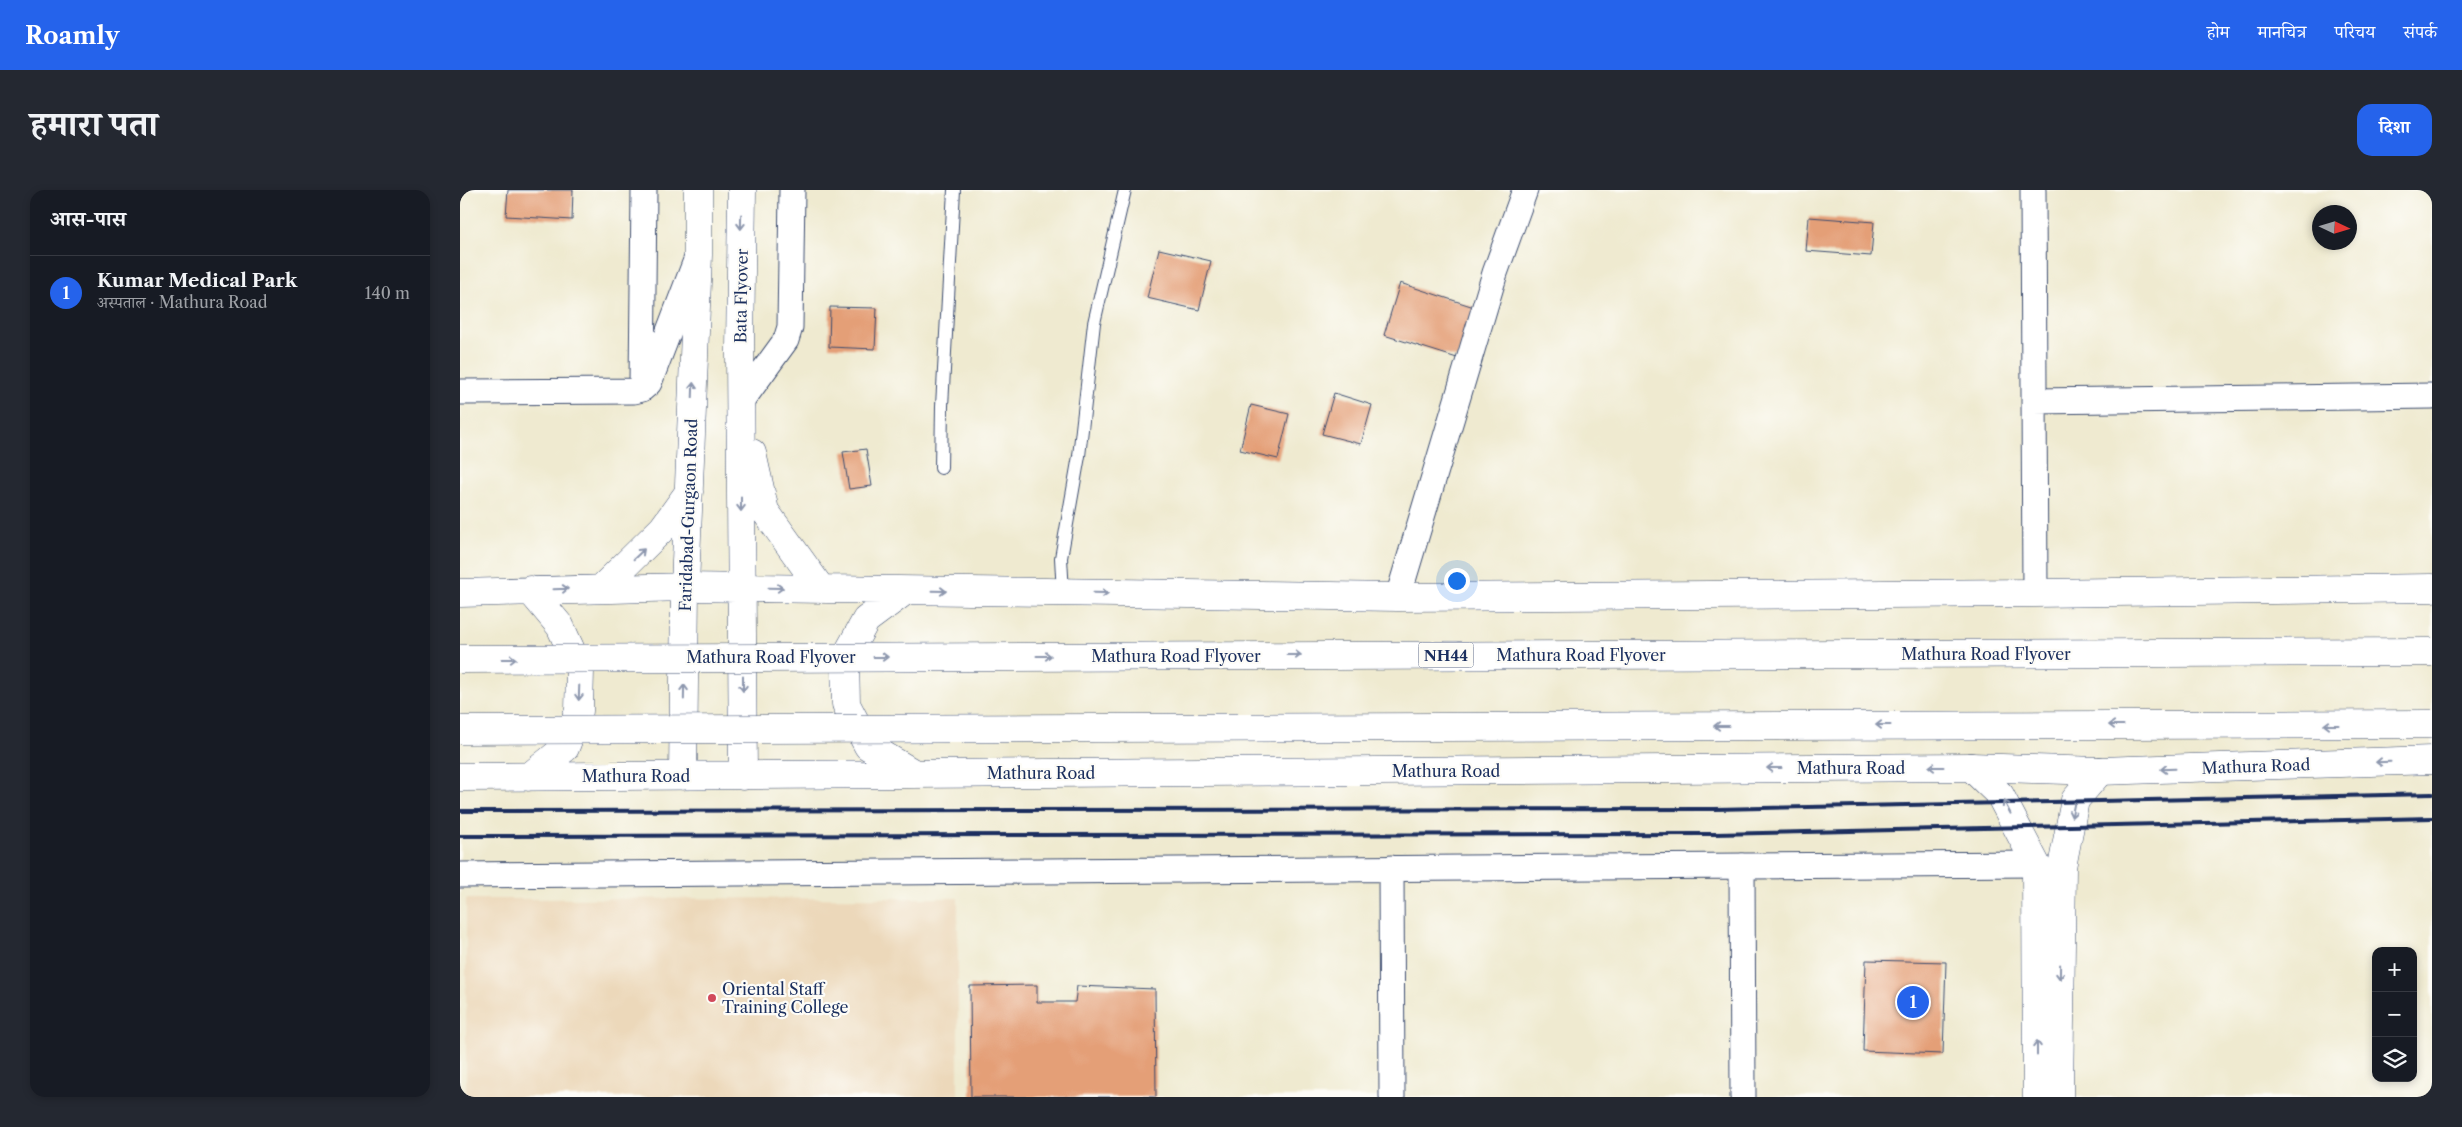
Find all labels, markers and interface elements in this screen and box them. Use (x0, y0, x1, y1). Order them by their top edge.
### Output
text: Roamly (25, 21, 119, 50)
text: होम (2207, 21, 2230, 43)
text: मानचित्र (2258, 21, 2306, 43)
text: परिचय (2334, 21, 2375, 43)
text: संपर्क (2403, 21, 2437, 43)
text: हमारा पता (30, 102, 158, 145)
button: दिशा (2357, 104, 2432, 156)
north arrow (2312, 205, 2357, 250)
text: आस-पास (50, 206, 126, 231)
one-way arrow (736, 214, 746, 230)
street label: Bata Flyover (730, 248, 752, 343)
text: Kumar Medical Park (97, 269, 297, 292)
text: 1 (62, 283, 70, 303)
text: 140 m (365, 283, 410, 303)
text: अस्पताल · Mathura Road (97, 292, 268, 312)
one-way arrow (688, 382, 697, 398)
street label: Faridabad-Gurgaon Road (675, 418, 701, 612)
one-way arrow (736, 495, 746, 511)
one-way arrow (632, 548, 645, 560)
your location (1444, 568, 1470, 594)
one-way arrow (768, 583, 784, 593)
one-way arrow (552, 584, 569, 594)
one-way arrow (930, 586, 946, 596)
one-way arrow (1092, 588, 1109, 598)
road number: NH44 (1418, 642, 1474, 668)
street label: Mathura Road Flyover (1901, 644, 2071, 664)
street label: Mathura Road Flyover (1496, 645, 1666, 665)
street label: Mathura Road Flyover (1091, 646, 1261, 666)
street label: Mathura Road Flyover (686, 647, 856, 667)
one-way arrow (1285, 650, 1301, 660)
one-way arrow (1035, 651, 1051, 661)
one-way arrow (872, 652, 889, 662)
one-way arrow (500, 654, 516, 664)
one-way arrow (738, 675, 748, 691)
one-way arrow (575, 685, 584, 701)
one-way arrow (679, 685, 689, 701)
one-way arrow (1876, 720, 1892, 730)
one-way arrow (2108, 720, 2124, 730)
one-way arrow (2323, 720, 2340, 730)
one-way arrow (1713, 721, 1730, 731)
street label: Mathura Road (2201, 754, 2311, 778)
one-way arrow (2376, 757, 2392, 767)
street label: Mathura Road (1797, 758, 1906, 778)
street label: Mathura Road (1392, 761, 1501, 781)
one-way arrow (1928, 762, 1944, 772)
street label: Mathura Road (987, 763, 1096, 783)
one-way arrow (1766, 763, 1782, 773)
one-way arrow (2161, 764, 2177, 774)
street label: Mathura Road (582, 766, 691, 786)
one-way arrow (2002, 800, 2012, 815)
one-way arrow (2068, 802, 2077, 818)
map controls (2372, 947, 2417, 1082)
button: + (2372, 947, 2417, 992)
one-way arrow (2056, 964, 2065, 980)
place label: Oriental Staff Training College (722, 979, 849, 1017)
pin: 1 (1897, 983, 1929, 1021)
marker: Oriental Staff Training College (706, 992, 718, 1004)
button: − (2372, 992, 2417, 1037)
button: layers (2372, 1037, 2417, 1082)
one-way arrow (2032, 1041, 2042, 1057)

